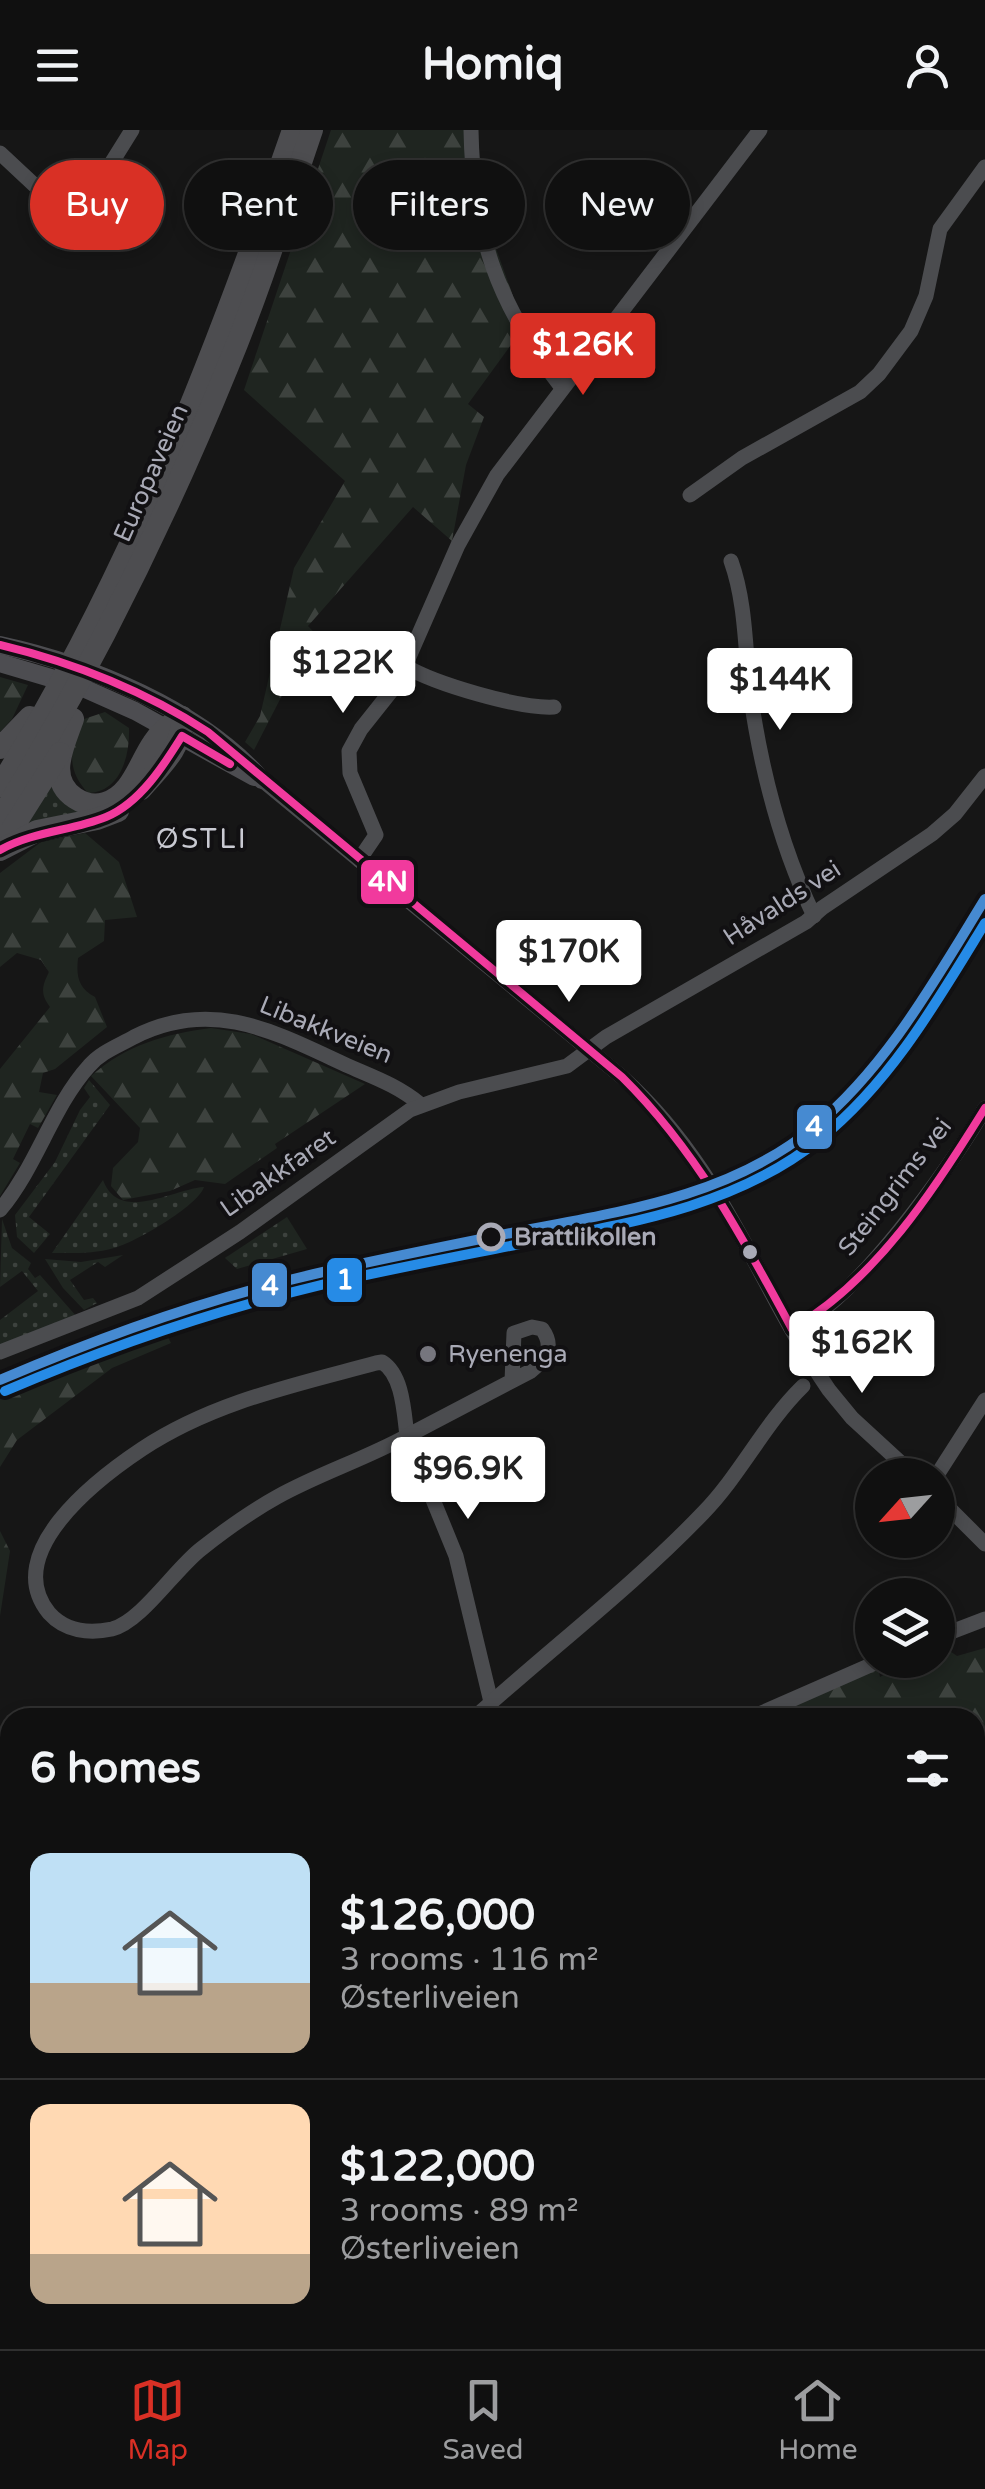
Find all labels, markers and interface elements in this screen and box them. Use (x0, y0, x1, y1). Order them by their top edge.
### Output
icon: menu (30, 38, 85, 93)
text: Homiq (422, 38, 563, 92)
icon: person (900, 38, 955, 93)
chip: Buy (30, 160, 164, 250)
chip: Rent (184, 160, 333, 250)
chip: Filters (353, 160, 525, 250)
chip: New (545, 160, 690, 250)
pin: $126K (513, 313, 653, 398)
text: $126K (532, 326, 634, 364)
street label: Europaveien (107, 399, 195, 547)
pin: $122K (273, 631, 413, 716)
text: $122K (292, 644, 394, 682)
pin: $144K (710, 648, 850, 733)
text: $144K (729, 661, 831, 699)
district label: ØSTLI (156, 822, 248, 856)
street label: Håvalds vei (718, 854, 846, 952)
line badge: 4N (359, 858, 416, 906)
text: 4N (368, 865, 408, 899)
pin: $170K (499, 920, 639, 1005)
text: $170K (518, 933, 620, 971)
street label: Libakkveien (255, 990, 397, 1070)
line badge: 4 (795, 1103, 834, 1151)
text: 4 (805, 1110, 823, 1144)
street label: Steingrims vei (832, 1112, 958, 1262)
street label: Libakkfaret (215, 1122, 342, 1224)
place label: Brattlikollen (514, 1222, 656, 1252)
marker: Brattlikollen (478, 1224, 504, 1250)
unlabelled marker (740, 1242, 760, 1262)
line badge: 1 (325, 1256, 364, 1304)
line badge: 4 (250, 1261, 289, 1309)
text: 1 (336, 1263, 354, 1297)
text: 4 (261, 1269, 279, 1303)
pin: $162K (792, 1311, 932, 1396)
text: $162K (811, 1324, 913, 1362)
place label: Ryenenga (448, 1339, 568, 1369)
marker: Ryenenga (417, 1343, 439, 1365)
pin: $96.9K (387, 1437, 549, 1522)
text: $96.9K (413, 1450, 523, 1488)
north arrow (855, 1458, 955, 1558)
map controls (855, 1458, 955, 1678)
button: layers (855, 1578, 955, 1678)
icon: filters (900, 1741, 955, 1796)
text: 6 homes (30, 1743, 201, 1794)
text: $126,000 (340, 1890, 535, 1941)
icon: home (110, 1893, 230, 2013)
text: 3 rooms · 116 m² (340, 1941, 599, 1979)
text: Østerliveien (340, 1979, 520, 2017)
text: $122,000 (340, 2141, 535, 2192)
icon: home (110, 2144, 230, 2264)
text: 3 rooms · 89 m² (340, 2192, 579, 2230)
text: Østerliveien (340, 2230, 520, 2268)
tab: Map (127, 2373, 188, 2467)
tab: Saved (443, 2373, 524, 2467)
tab: Home (778, 2373, 858, 2467)

